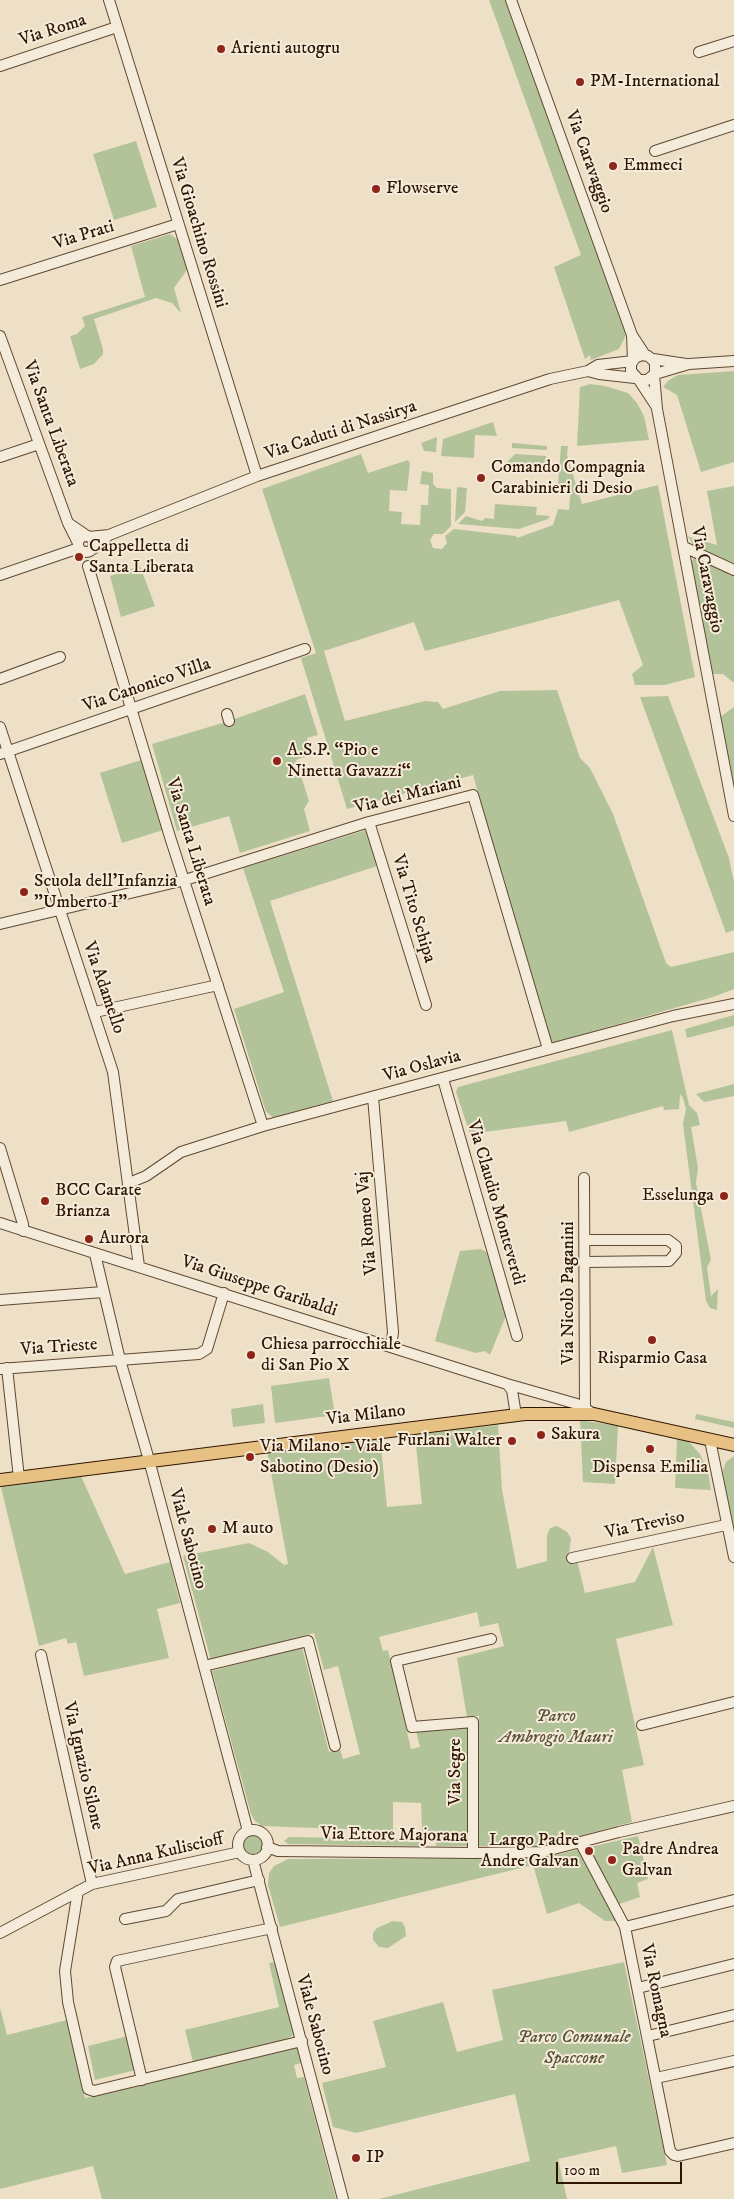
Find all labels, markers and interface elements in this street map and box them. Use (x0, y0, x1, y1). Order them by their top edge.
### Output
street label: Via Roma (17, 10, 89, 52)
place label: Arienti autogru (231, 38, 340, 60)
marker: Arienti autogru (215, 43, 227, 55)
place label: PM-International (590, 71, 720, 93)
marker: PM-International (574, 76, 586, 88)
street label: Via Caravaggio (559, 108, 617, 216)
street label: Via Gioachino Rossini (165, 155, 231, 311)
place label: Emmeci (623, 155, 683, 177)
marker: Emmeci (607, 160, 619, 172)
place label: Flowserve (386, 178, 458, 200)
marker: Flowserve (370, 183, 382, 195)
street label: Via Prati (51, 217, 117, 255)
street label: Via Santa Liberata (17, 358, 83, 490)
street label: Via Caduti di Nassirya (263, 396, 419, 466)
place label: Comando Compagnia Carabinieri di Desio (491, 457, 645, 499)
marker: Comando Compagnia Carabinieri di Desio (475, 472, 487, 484)
street label: Via Caravaggio (685, 525, 727, 635)
place label: Cappelletta di Santa Liberata (89, 536, 194, 578)
marker: Cappelletta di Santa Liberata (73, 551, 85, 563)
street label: Via Canonico Villa (80, 654, 214, 718)
place label: A.S.P. “Pio e Ninetta Gavazzi“ (287, 740, 411, 782)
marker: A.S.P. “Pio e Ninetta Gavazzi“ (271, 755, 283, 767)
street label: Via dei Mariani (352, 772, 464, 820)
street label: Via Santa Liberata (160, 776, 220, 908)
street label: Via Tito Schipa (386, 852, 440, 966)
place label: Scuola dell'Infanzia "Umberto I" (34, 871, 177, 914)
marker: Scuola dell'Infanzia "Umberto I" (18, 886, 30, 898)
street label: Via Adamello (77, 939, 129, 1037)
street label: Via Oslavia (381, 1046, 463, 1088)
street label: Via Claudio Monteverdi (461, 1118, 529, 1288)
street label: Via Romeo Vaj (353, 1170, 383, 1276)
place label: BCC Carate Brianza (55, 1180, 141, 1222)
place label: Esselunga (642, 1185, 714, 1207)
marker: Esselunga (718, 1190, 730, 1202)
marker: BCC Carate Brianza (39, 1195, 51, 1207)
street label: Via Nicolò Paganini (558, 1221, 580, 1365)
place label: Aurora (99, 1228, 149, 1250)
marker: Aurora (83, 1233, 95, 1245)
street label: Via Giuseppe Garibaldi (178, 1252, 340, 1322)
place label: Chiesa parrocchiale di San Pio X (261, 1334, 401, 1376)
marker: Risparmio Casa (646, 1334, 658, 1346)
street label: Via Trieste (20, 1335, 98, 1361)
place label: Risparmio Casa (597, 1348, 707, 1370)
marker: Chiesa parrocchiale di San Pio X (245, 1349, 257, 1361)
street label: Via Milano (325, 1400, 407, 1432)
place label: Sakura (551, 1424, 600, 1446)
marker: Sakura (535, 1429, 547, 1441)
place label: Furlani Walter (397, 1430, 502, 1452)
marker: Furlani Walter (506, 1435, 518, 1447)
place label: Via Milano - Viale Sabotino (Desio) (260, 1436, 391, 1478)
marker: Dispensa Emilia (644, 1443, 656, 1455)
marker: Via Milano - Viale Sabotino (Desio) (244, 1451, 256, 1463)
place label: Dispensa Emilia (592, 1457, 708, 1479)
street label: Viale Sabotino (163, 1486, 211, 1592)
street label: Via Treviso (603, 1507, 687, 1545)
place label: M auto (222, 1518, 273, 1540)
marker: M auto (206, 1523, 218, 1535)
street label: Via Ignazio Silone (57, 1700, 107, 1832)
park label: Parco Ambrogio Mauri (499, 1706, 613, 1748)
street label: Via Segre (445, 1738, 467, 1806)
street label: Via Ettore Majorana (320, 1824, 468, 1848)
street label: Via Anna Kuliscioff (87, 1829, 225, 1881)
place label: Largo Padre Andre Galvan (481, 1830, 579, 1872)
place label: Padre Andrea Galvan (622, 1839, 719, 1882)
marker: Largo Padre Andre Galvan (583, 1845, 595, 1857)
marker: Padre Andrea Galvan (606, 1854, 618, 1866)
street label: Via Romagna (635, 1942, 675, 2040)
street label: Viale Sabotino (290, 1972, 338, 2078)
park label: Parco Comunale Spaccone (518, 2027, 630, 2070)
place label: IP (366, 2147, 384, 2169)
marker: IP (350, 2152, 362, 2164)
scale bar (559, 2152, 685, 2184)
text: 100 m (564, 2161, 600, 2180)

